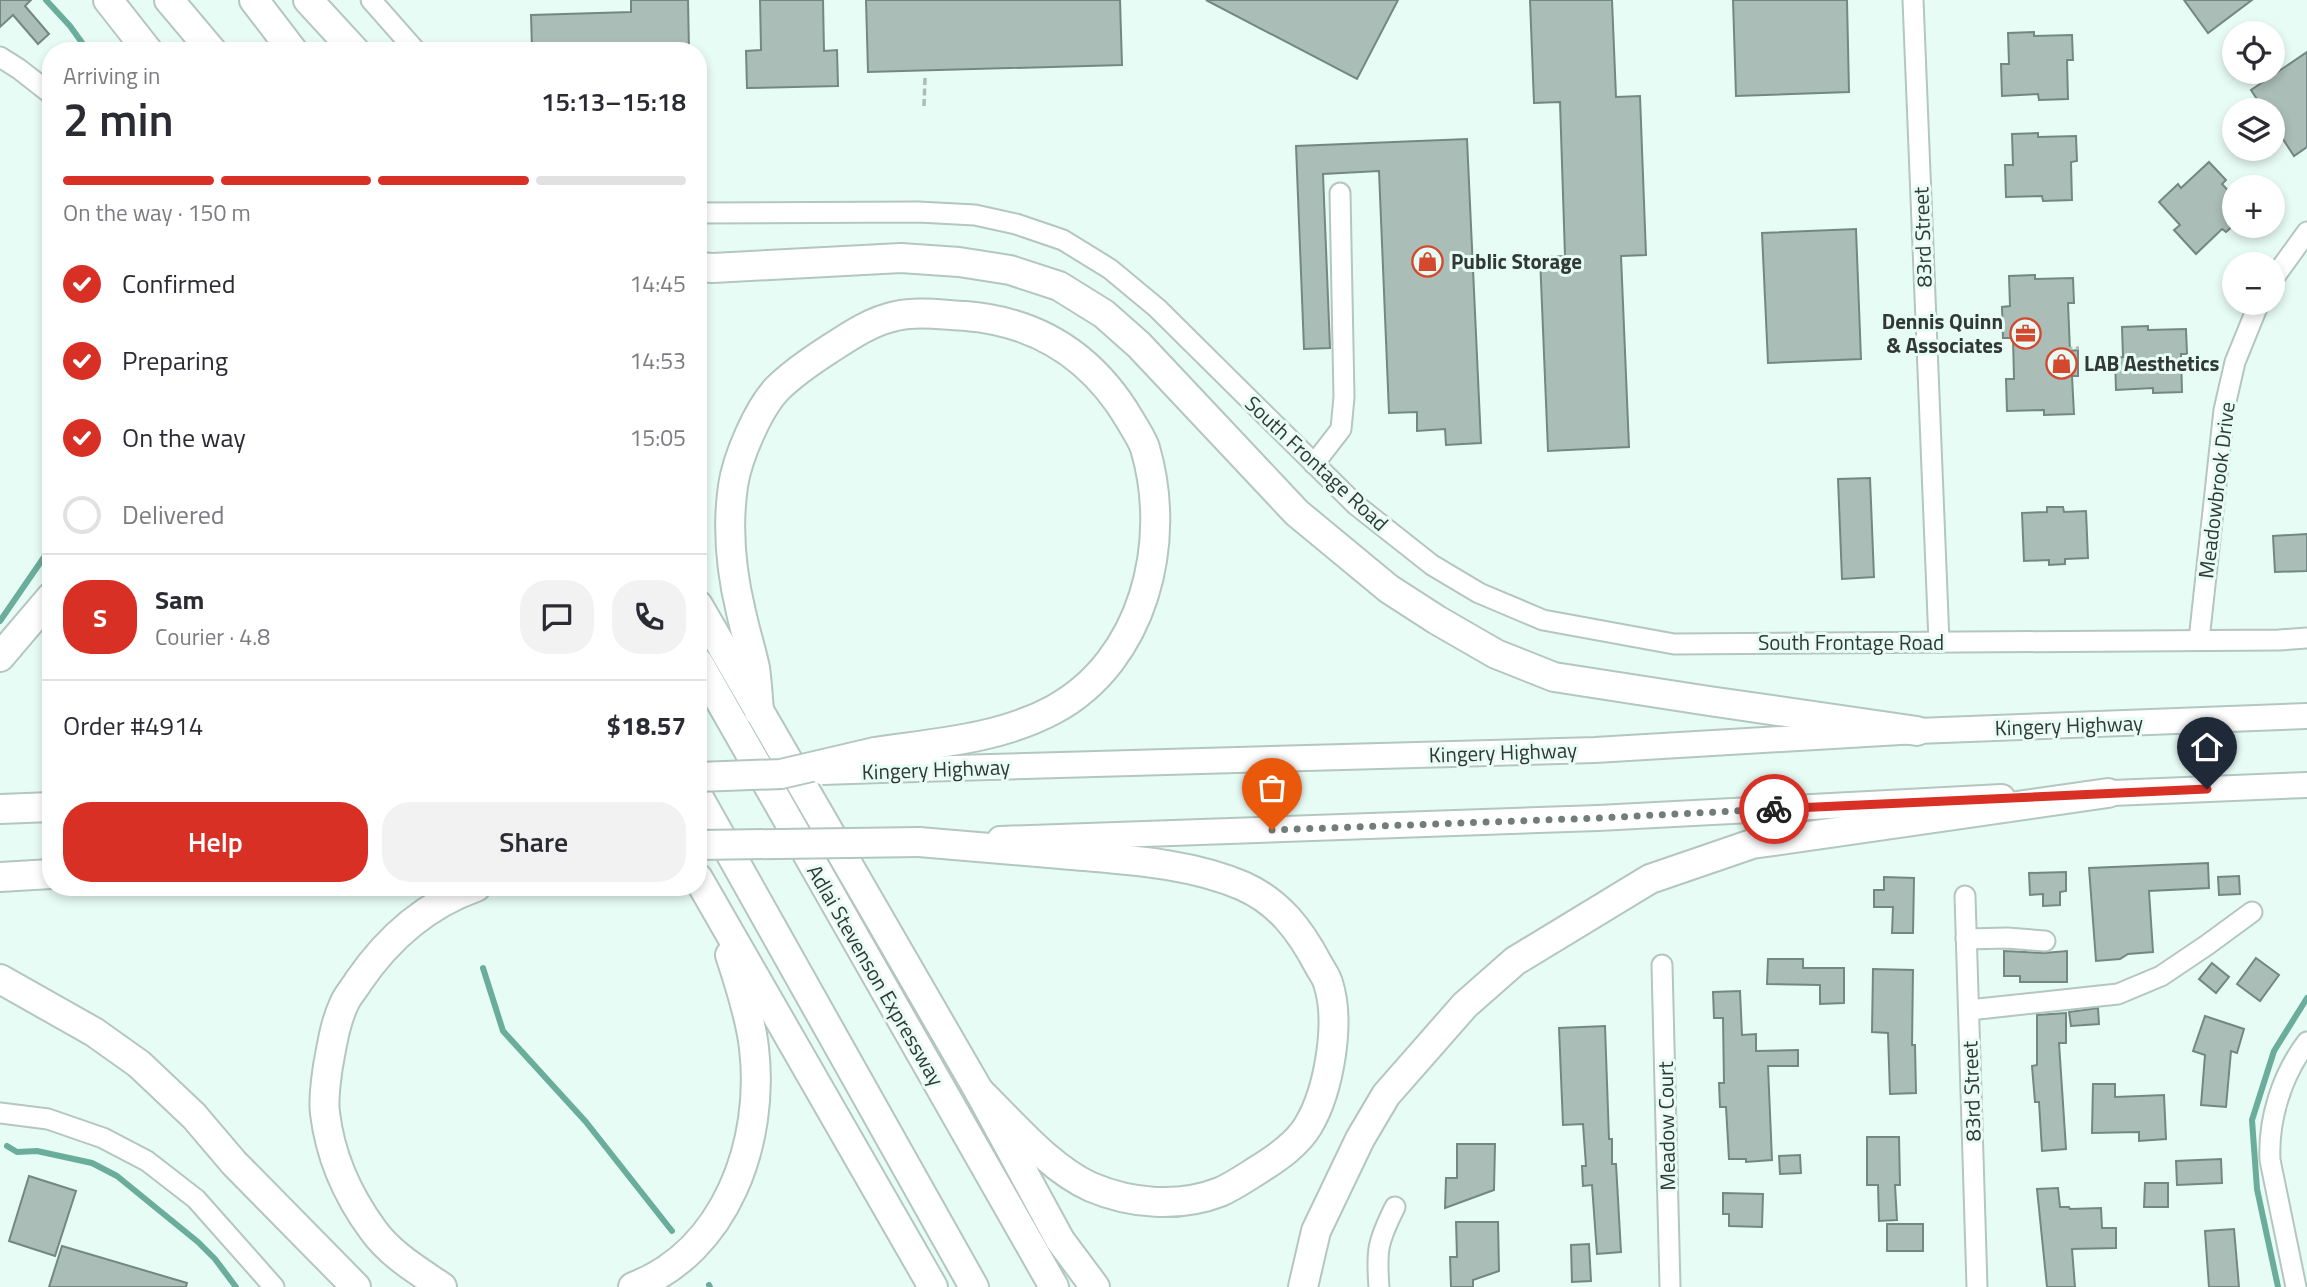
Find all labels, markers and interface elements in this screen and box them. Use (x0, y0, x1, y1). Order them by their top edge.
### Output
map controls (2222, 21, 2285, 315)
button: locate (2222, 21, 2285, 84)
text: Arriving in (63, 58, 160, 93)
text: 15:13–15:18 (541, 82, 686, 121)
text: 2 min (63, 84, 174, 154)
button: layers (2222, 98, 2285, 161)
button: + (2222, 175, 2285, 238)
street label: 83rd Street (1904, 186, 1940, 288)
text: On the way · 150 m (63, 195, 251, 230)
shop icon: Public Storage (1411, 244, 1445, 278)
place label: Public Storage (1451, 245, 1582, 277)
button: − (2222, 252, 2285, 315)
text: Confirmed (122, 264, 236, 303)
icon: check (63, 265, 101, 303)
text: 14:45 (629, 266, 686, 301)
place label: Dennis Quinn & Associates (1882, 305, 2003, 361)
office icon: Dennis Quinn & Associates (2009, 316, 2043, 350)
text: Preparing (122, 341, 228, 380)
icon: check (63, 342, 101, 380)
text: 14:53 (629, 343, 686, 378)
shop icon: LAB Aesthetics (2044, 346, 2078, 380)
place label: LAB Aesthetics (2084, 347, 2220, 379)
street label: South Frontage Road (1238, 388, 1396, 538)
street label: Meadowbrook Drive (2189, 400, 2243, 580)
text: On the way (122, 418, 246, 457)
icon: check (63, 419, 101, 457)
text: 15:05 (629, 420, 686, 455)
text: Delivered (122, 495, 225, 534)
text: Sam (155, 580, 204, 619)
button: chat (520, 580, 594, 654)
button: phone (612, 580, 686, 654)
text: S (93, 598, 107, 637)
text: Courier · 4.8 (155, 619, 270, 654)
street label: South Frontage Road (1758, 626, 1944, 658)
text: Order #4914 (63, 706, 203, 745)
text: $18.57 (607, 706, 686, 745)
street label: Kingery Highway (1994, 706, 2144, 744)
pin (2177, 717, 2237, 789)
icon: home (2188, 728, 2226, 766)
street label: Kingery Highway (1428, 733, 1578, 771)
street label: Kingery Highway (861, 750, 1011, 788)
pin (1242, 758, 1302, 830)
icon: bag (1253, 769, 1291, 807)
courier (1739, 774, 1809, 844)
icon: bike (1755, 790, 1793, 828)
button: Help (63, 802, 368, 882)
button: Share (382, 802, 686, 882)
street label: Adlai Stevenson Expressway (799, 858, 953, 1092)
street label: 83rd Street (1953, 1040, 1989, 1142)
street label: Meadow Court (1649, 1060, 1683, 1191)

